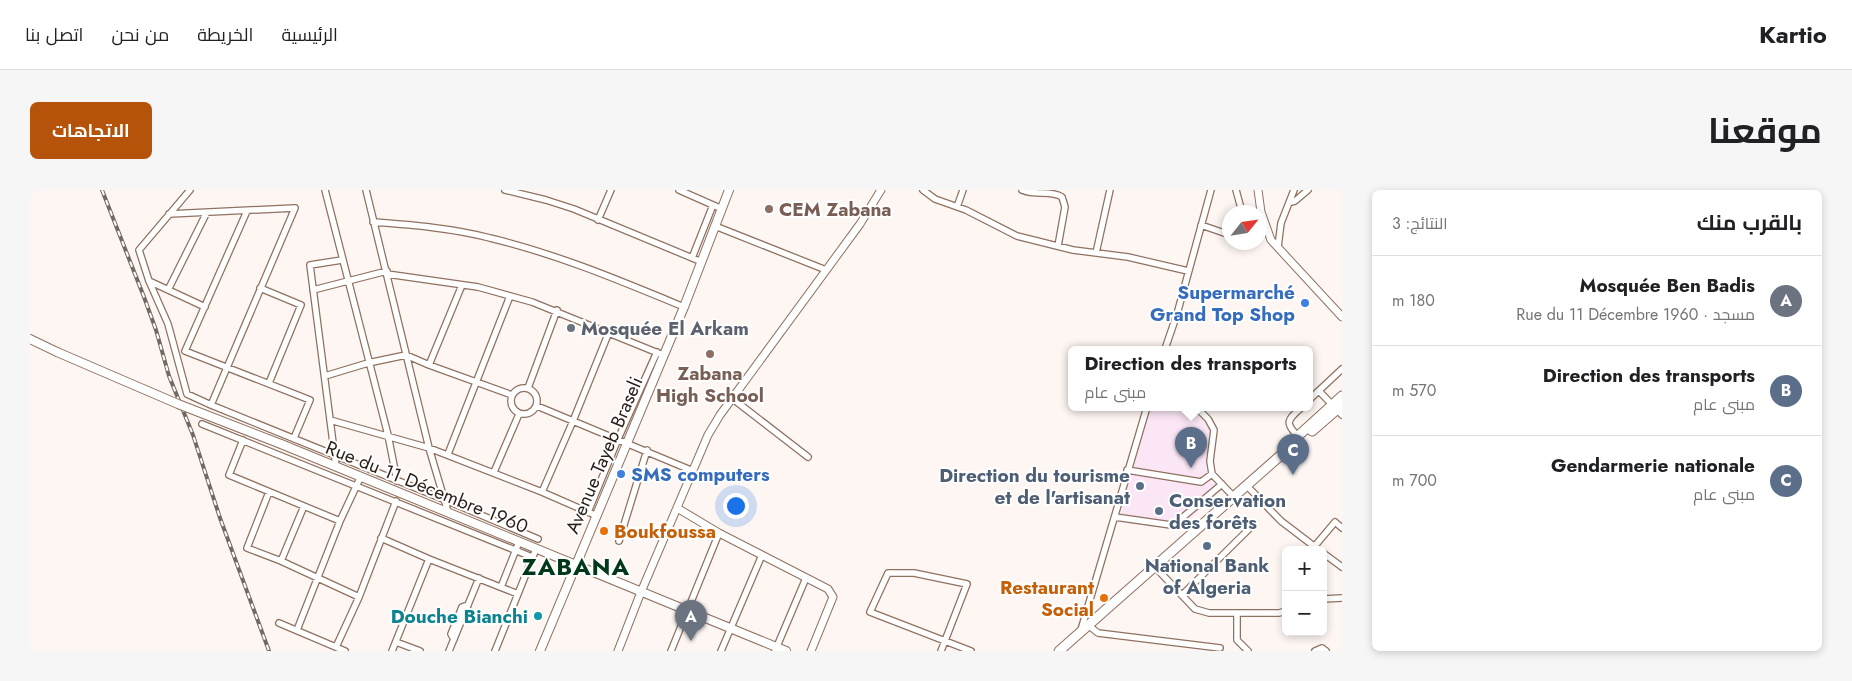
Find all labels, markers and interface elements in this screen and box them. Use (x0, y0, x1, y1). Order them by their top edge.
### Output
text: Kartio (1759, 17, 1827, 52)
text: اتصل بنا (25, 22, 83, 48)
text: من نحن (111, 22, 169, 48)
text: الخريطة (197, 22, 253, 48)
text: الرئيسية (281, 22, 338, 48)
button: الاتجاهات (30, 102, 152, 159)
text: موقعنا (1708, 106, 1822, 156)
place label: CEM Zabana (779, 196, 892, 223)
marker: CEM Zabana (763, 203, 775, 215)
north arrow (1222, 205, 1267, 250)
text: بالقرب منك (1697, 208, 1802, 238)
text: النتائج: 3 (1392, 212, 1448, 235)
text: Mosquée Ben Badis (1579, 272, 1755, 299)
place label: Supermarché Grand Top Shop (1150, 279, 1295, 328)
text: 180 m (1392, 289, 1435, 312)
text: A (1780, 289, 1792, 312)
marker: Supermarché Grand Top Shop (1299, 297, 1311, 309)
text: مسجد · Rue du 11 Décembre 1960 (1516, 303, 1755, 326)
place label: Mosquée El Arkam (581, 315, 749, 342)
marker: Mosquée El Arkam (565, 322, 577, 334)
popup (1068, 346, 1313, 411)
marker: Zabana High School (704, 348, 716, 360)
text: Direction des transports (1084, 350, 1297, 377)
place label: Zabana High School (656, 360, 764, 409)
text: Direction des transports (1543, 362, 1755, 389)
street label: Avenue Tayeb Braseli (559, 372, 649, 538)
text: 570 m (1392, 379, 1436, 402)
text: B (1781, 379, 1791, 402)
text: مبنى عام (1084, 381, 1146, 404)
text: مبنى عام (1693, 393, 1755, 416)
pin: B (1175, 427, 1207, 468)
street label: Rue du 11 Décembre 1960 (322, 434, 532, 540)
pin: C (1277, 434, 1309, 475)
text: Gendarmerie nationale (1551, 452, 1755, 479)
place label: SMS computers (631, 461, 770, 488)
place label: Direction du tourisme et de l'artisanat (939, 462, 1130, 511)
marker: SMS computers (615, 468, 627, 480)
text: 700 m (1392, 469, 1437, 492)
text: C (1780, 469, 1792, 492)
marker: Direction du tourisme et de l'artisanat (1134, 480, 1146, 492)
text: مبنى عام (1693, 483, 1755, 506)
place label: Conservation des forêts (1169, 487, 1286, 536)
your location (723, 493, 749, 519)
marker: Conservation des forêts (1153, 505, 1165, 517)
place label: Boukfoussa (614, 518, 716, 545)
marker: Boukfoussa (598, 525, 610, 537)
marker: National Bank of Algeria (1201, 540, 1213, 552)
map controls (1282, 546, 1327, 636)
button: + (1282, 546, 1327, 591)
district label: ZABANA (522, 549, 630, 584)
place label: National Bank of Algeria (1145, 552, 1269, 601)
place label: Restaurant Social (1000, 574, 1094, 623)
button: − (1282, 591, 1327, 636)
marker: Restaurant Social (1098, 592, 1110, 604)
pin: A (675, 600, 707, 641)
place label: Douche Bianchi (391, 603, 528, 630)
marker: Douche Bianchi (532, 610, 544, 622)

